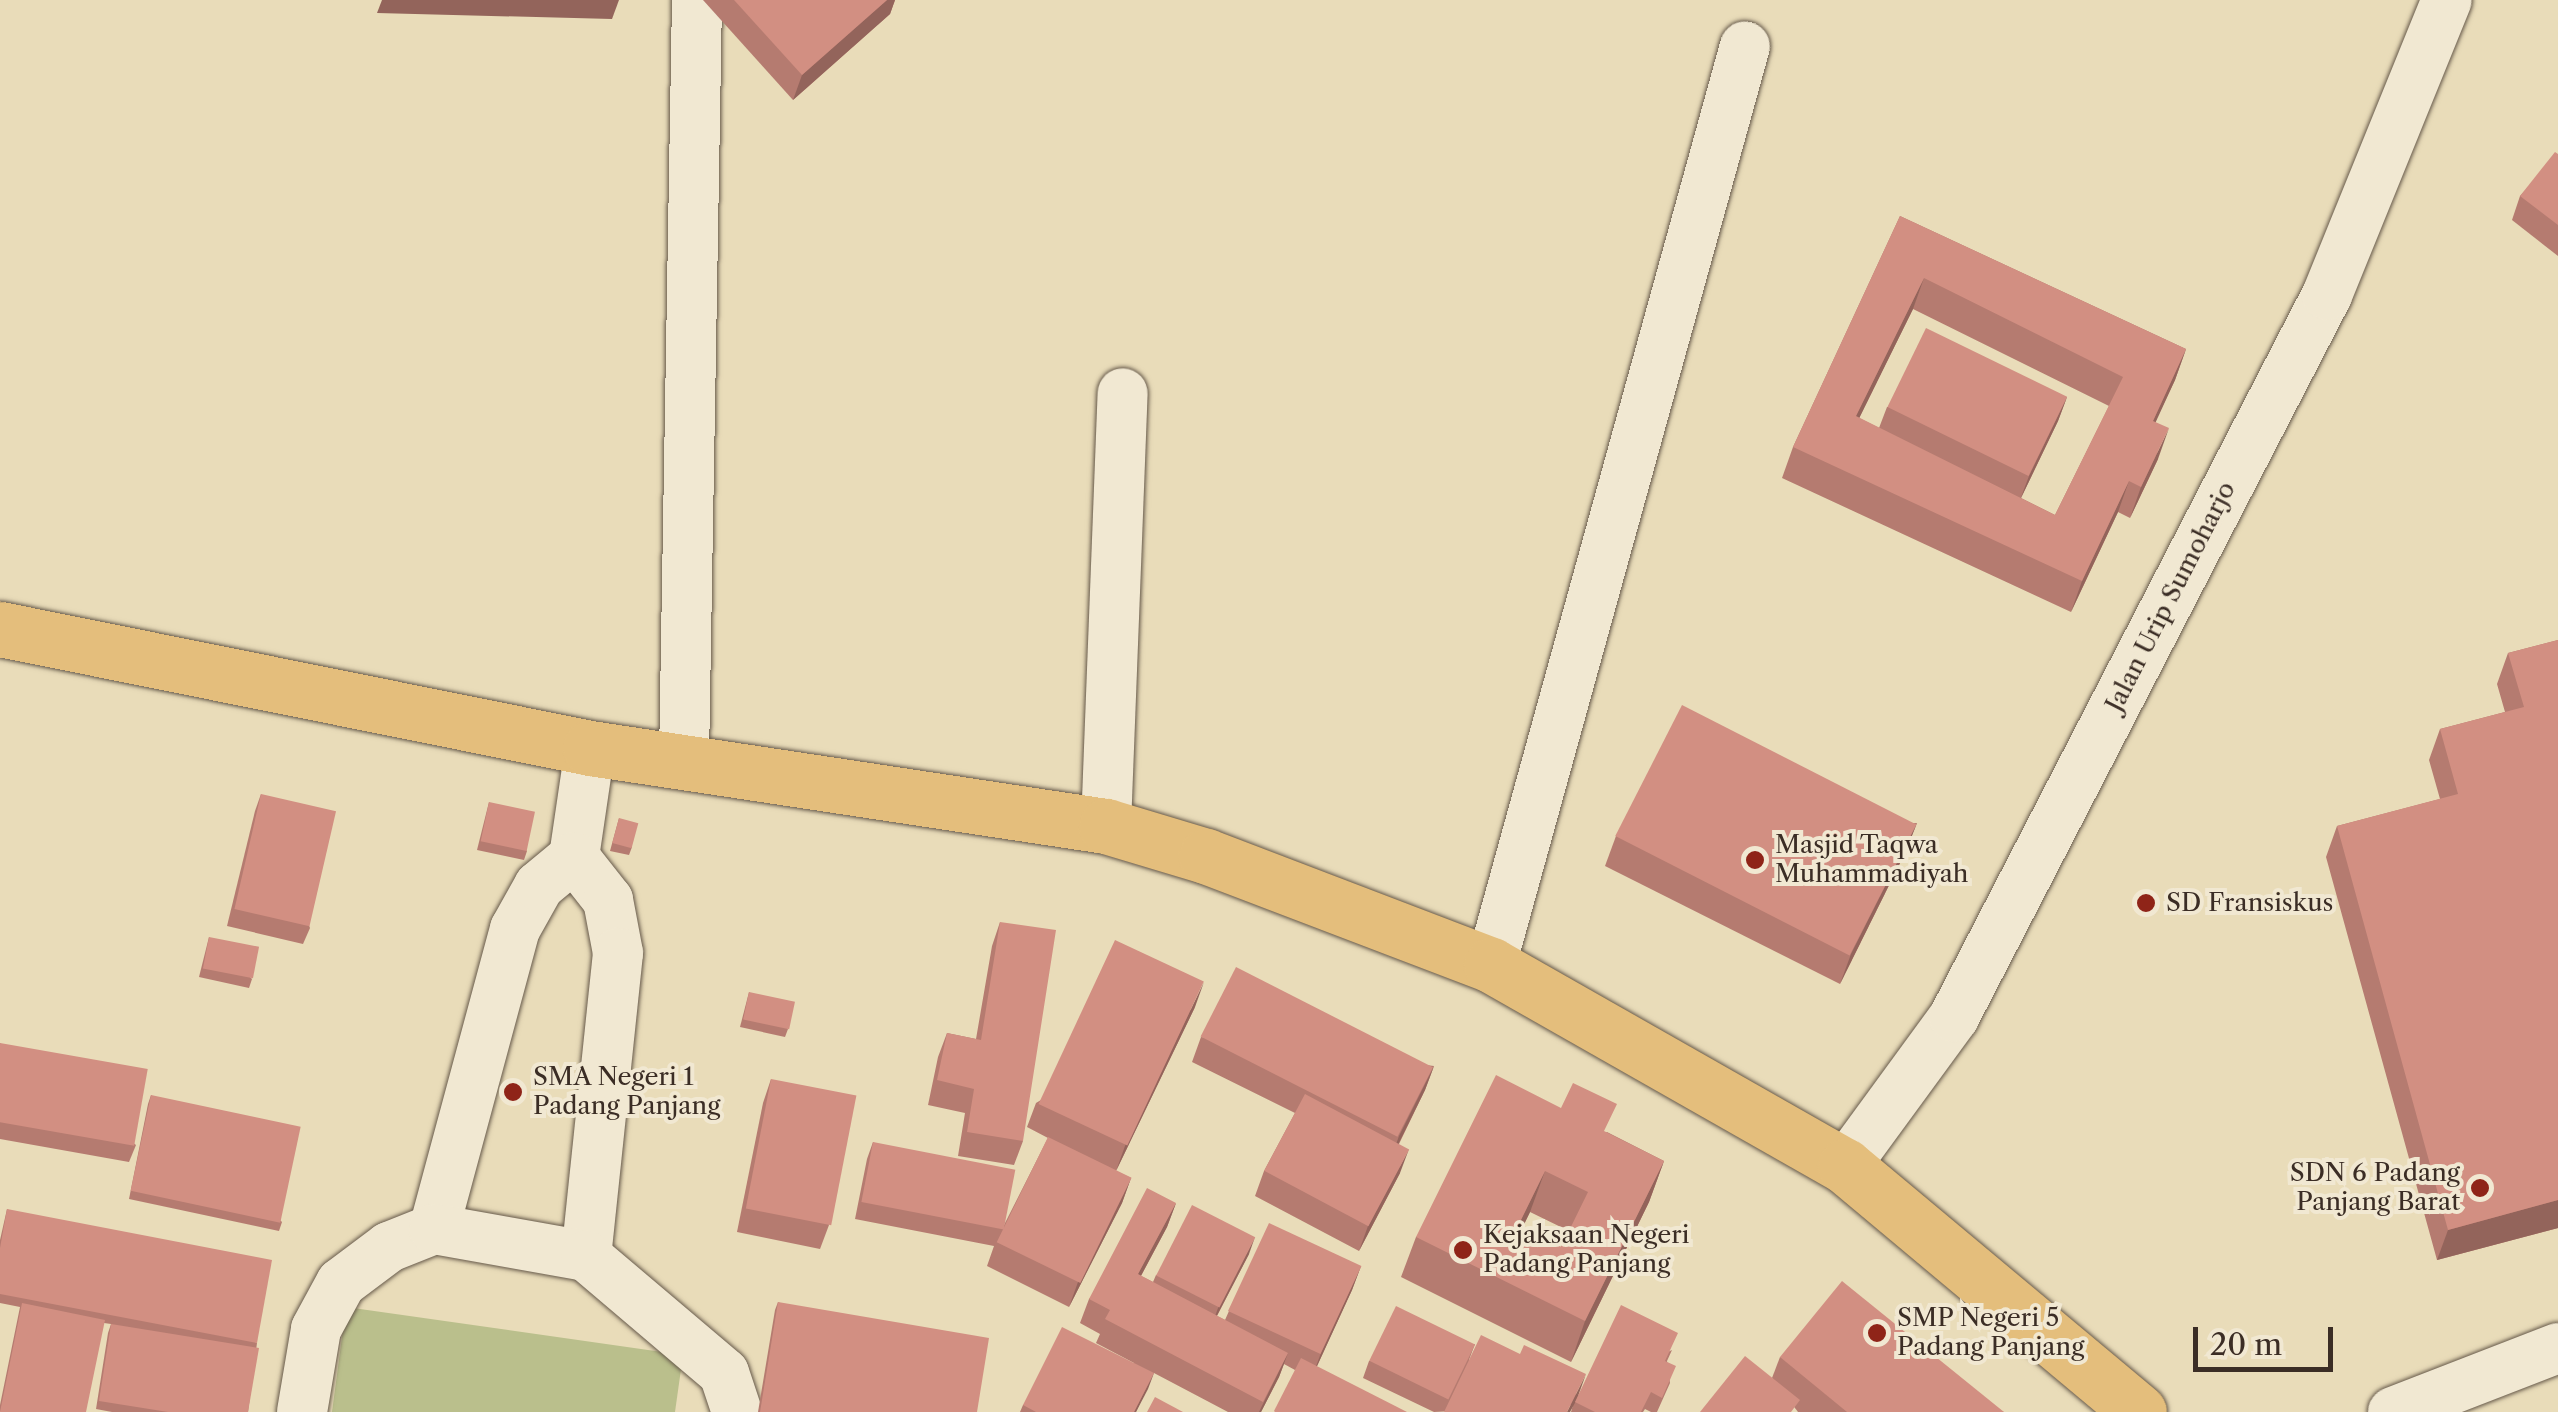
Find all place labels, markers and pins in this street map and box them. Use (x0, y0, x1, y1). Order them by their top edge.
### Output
place label: Masjid Taqwa Muhammadiyah (1775, 831, 1968, 890)
marker: Masjid Taqwa Muhammadiyah (1744, 849, 1766, 871)
place label: SD Fransiskus (2166, 888, 2333, 918)
marker: SD Fransiskus (2135, 892, 2157, 914)
place label: SMA Negeri 1 Padang Panjang (533, 1063, 720, 1122)
marker: SMA Negeri 1 Padang Panjang (502, 1081, 524, 1103)
place label: SDN 6 Padang Panjang Barat (2290, 1159, 2460, 1218)
marker: SDN 6 Padang Panjang Barat (2469, 1177, 2491, 1199)
place label: Kejaksaan Negeri Padang Panjang (1483, 1221, 1689, 1280)
marker: Kejaksaan Negeri Padang Panjang (1452, 1239, 1474, 1261)
place label: SMP Negeri 5 Padang Panjang (1897, 1304, 2084, 1363)
marker: SMP Negeri 5 Padang Panjang (1866, 1322, 1888, 1344)

